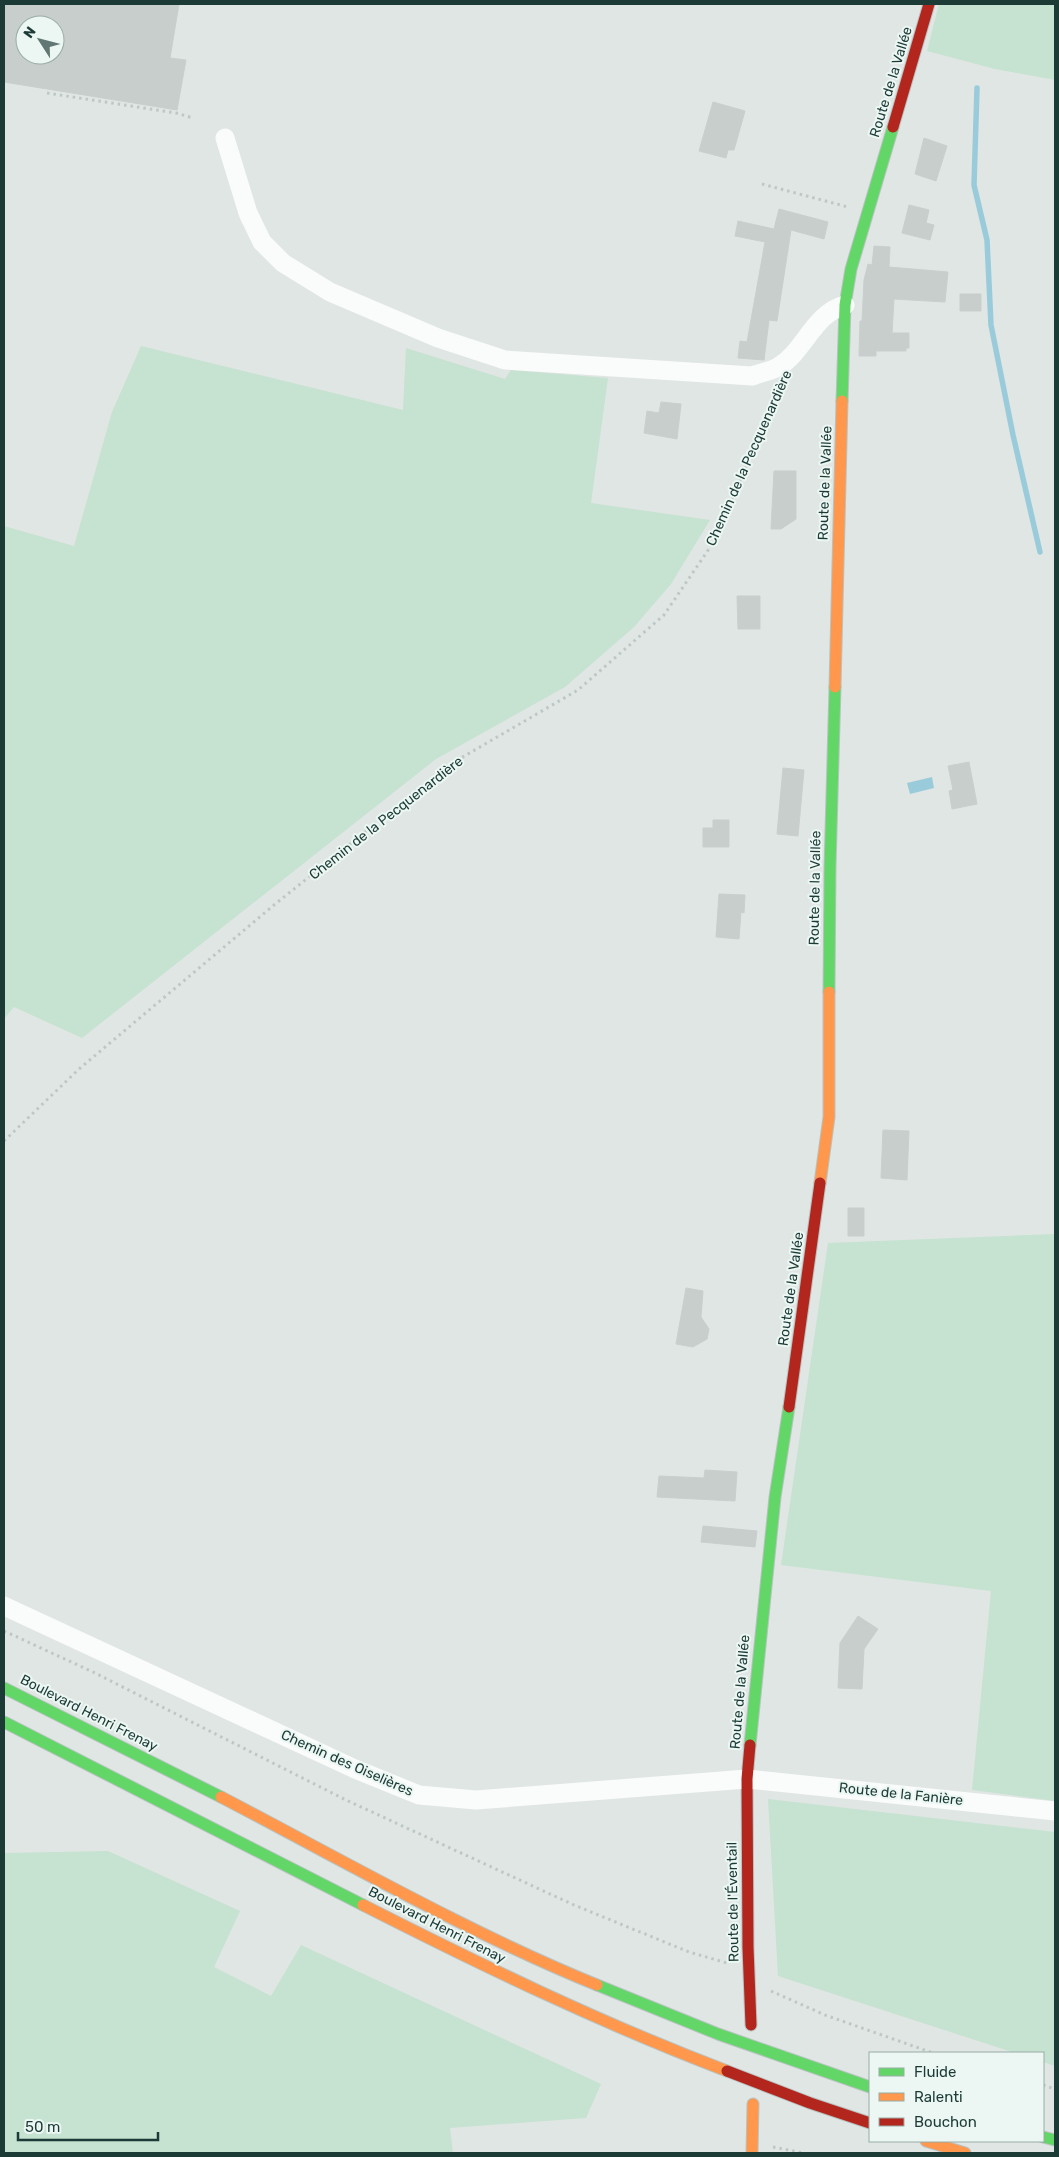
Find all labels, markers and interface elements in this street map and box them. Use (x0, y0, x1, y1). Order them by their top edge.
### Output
north arrow (15, 15, 65, 65)
text: N (20, 24, 40, 42)
street label: Route de la Vallée (866, 25, 916, 139)
street label: Chemin de la Pecquenardière (702, 367, 796, 549)
street label: Route de la Vallée (815, 425, 836, 541)
street label: Chemin de la Pecquenardière (306, 753, 466, 883)
street label: Route de la Vallée (806, 830, 825, 945)
street label: Route de la Vallée (775, 1231, 807, 1347)
street label: Route de la Vallée (727, 1634, 753, 1750)
street label: Boulevard Henri Frenay (17, 1671, 161, 1755)
street label: Chemin des Oiselières (278, 1726, 416, 1800)
street label: Route de la Fanière (838, 1779, 964, 1809)
street label: Route de l'Éventail (722, 1842, 743, 1962)
street label: Boulevard Henri Frenay (365, 1883, 509, 1967)
legend (869, 2052, 1044, 2142)
text: Fluide (914, 2063, 956, 2081)
text: Ralenti (914, 2088, 963, 2106)
scale bar (18, 2110, 158, 2142)
text: Bouchon (914, 2113, 977, 2131)
text: 50 m (25, 2118, 60, 2136)

